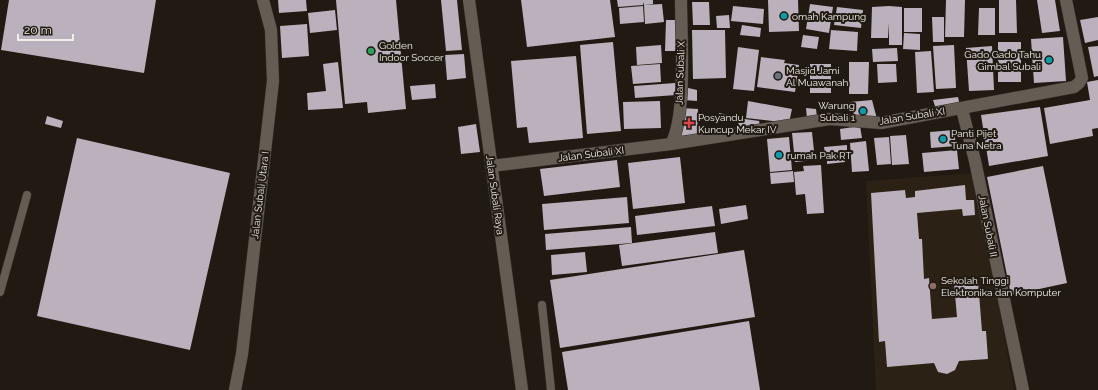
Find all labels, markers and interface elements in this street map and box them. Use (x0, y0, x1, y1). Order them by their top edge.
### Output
marker: omah Kampung (779, 11, 789, 21)
place label: omah Kampung (792, 11, 866, 22)
scale bar (18, 16, 73, 42)
text: 20 m (24, 23, 52, 37)
place label: Golden Indoor Soccer (379, 40, 444, 63)
street label: Jalan Subali X (673, 40, 687, 105)
marker: Golden Indoor Soccer (366, 46, 376, 56)
place label: Gado Gado Tahu Gimbal Subali (964, 49, 1041, 72)
marker: Gado Gado Tahu Gimbal Subali (1044, 55, 1054, 65)
place label: Masjid Jami Al Muawanah (786, 65, 848, 88)
marker: Masjid Jami Al Muawanah (773, 71, 783, 81)
place label: Warung Subali 1 (818, 100, 856, 123)
street label: Jalan Subali XI (878, 105, 946, 127)
marker: Warung Subali 1 (858, 106, 868, 116)
place label: Posyandu Kuncup Mekar IV (698, 112, 777, 135)
marker: Posyandu Kuncup Mekar IV (683, 117, 695, 129)
place label: Panti Pijet Tuna Netra (951, 128, 1002, 151)
marker: Panti Pijet Tuna Netra (938, 134, 948, 144)
street label: Jalan Subali XI (557, 144, 625, 164)
marker: rumah Pak RT (774, 150, 784, 160)
place label: rumah Pak RT (787, 150, 852, 161)
street label: Jalan Subali Utara I (249, 151, 271, 239)
street label: Jalan Subali Raya (484, 154, 506, 236)
street label: Jalan Subali II (977, 194, 999, 258)
place label: Sekolah Tinggi Elektronika dan Komputer (941, 275, 1061, 298)
marker: Sekolah Tinggi Elektronika dan Komputer (928, 281, 938, 291)

